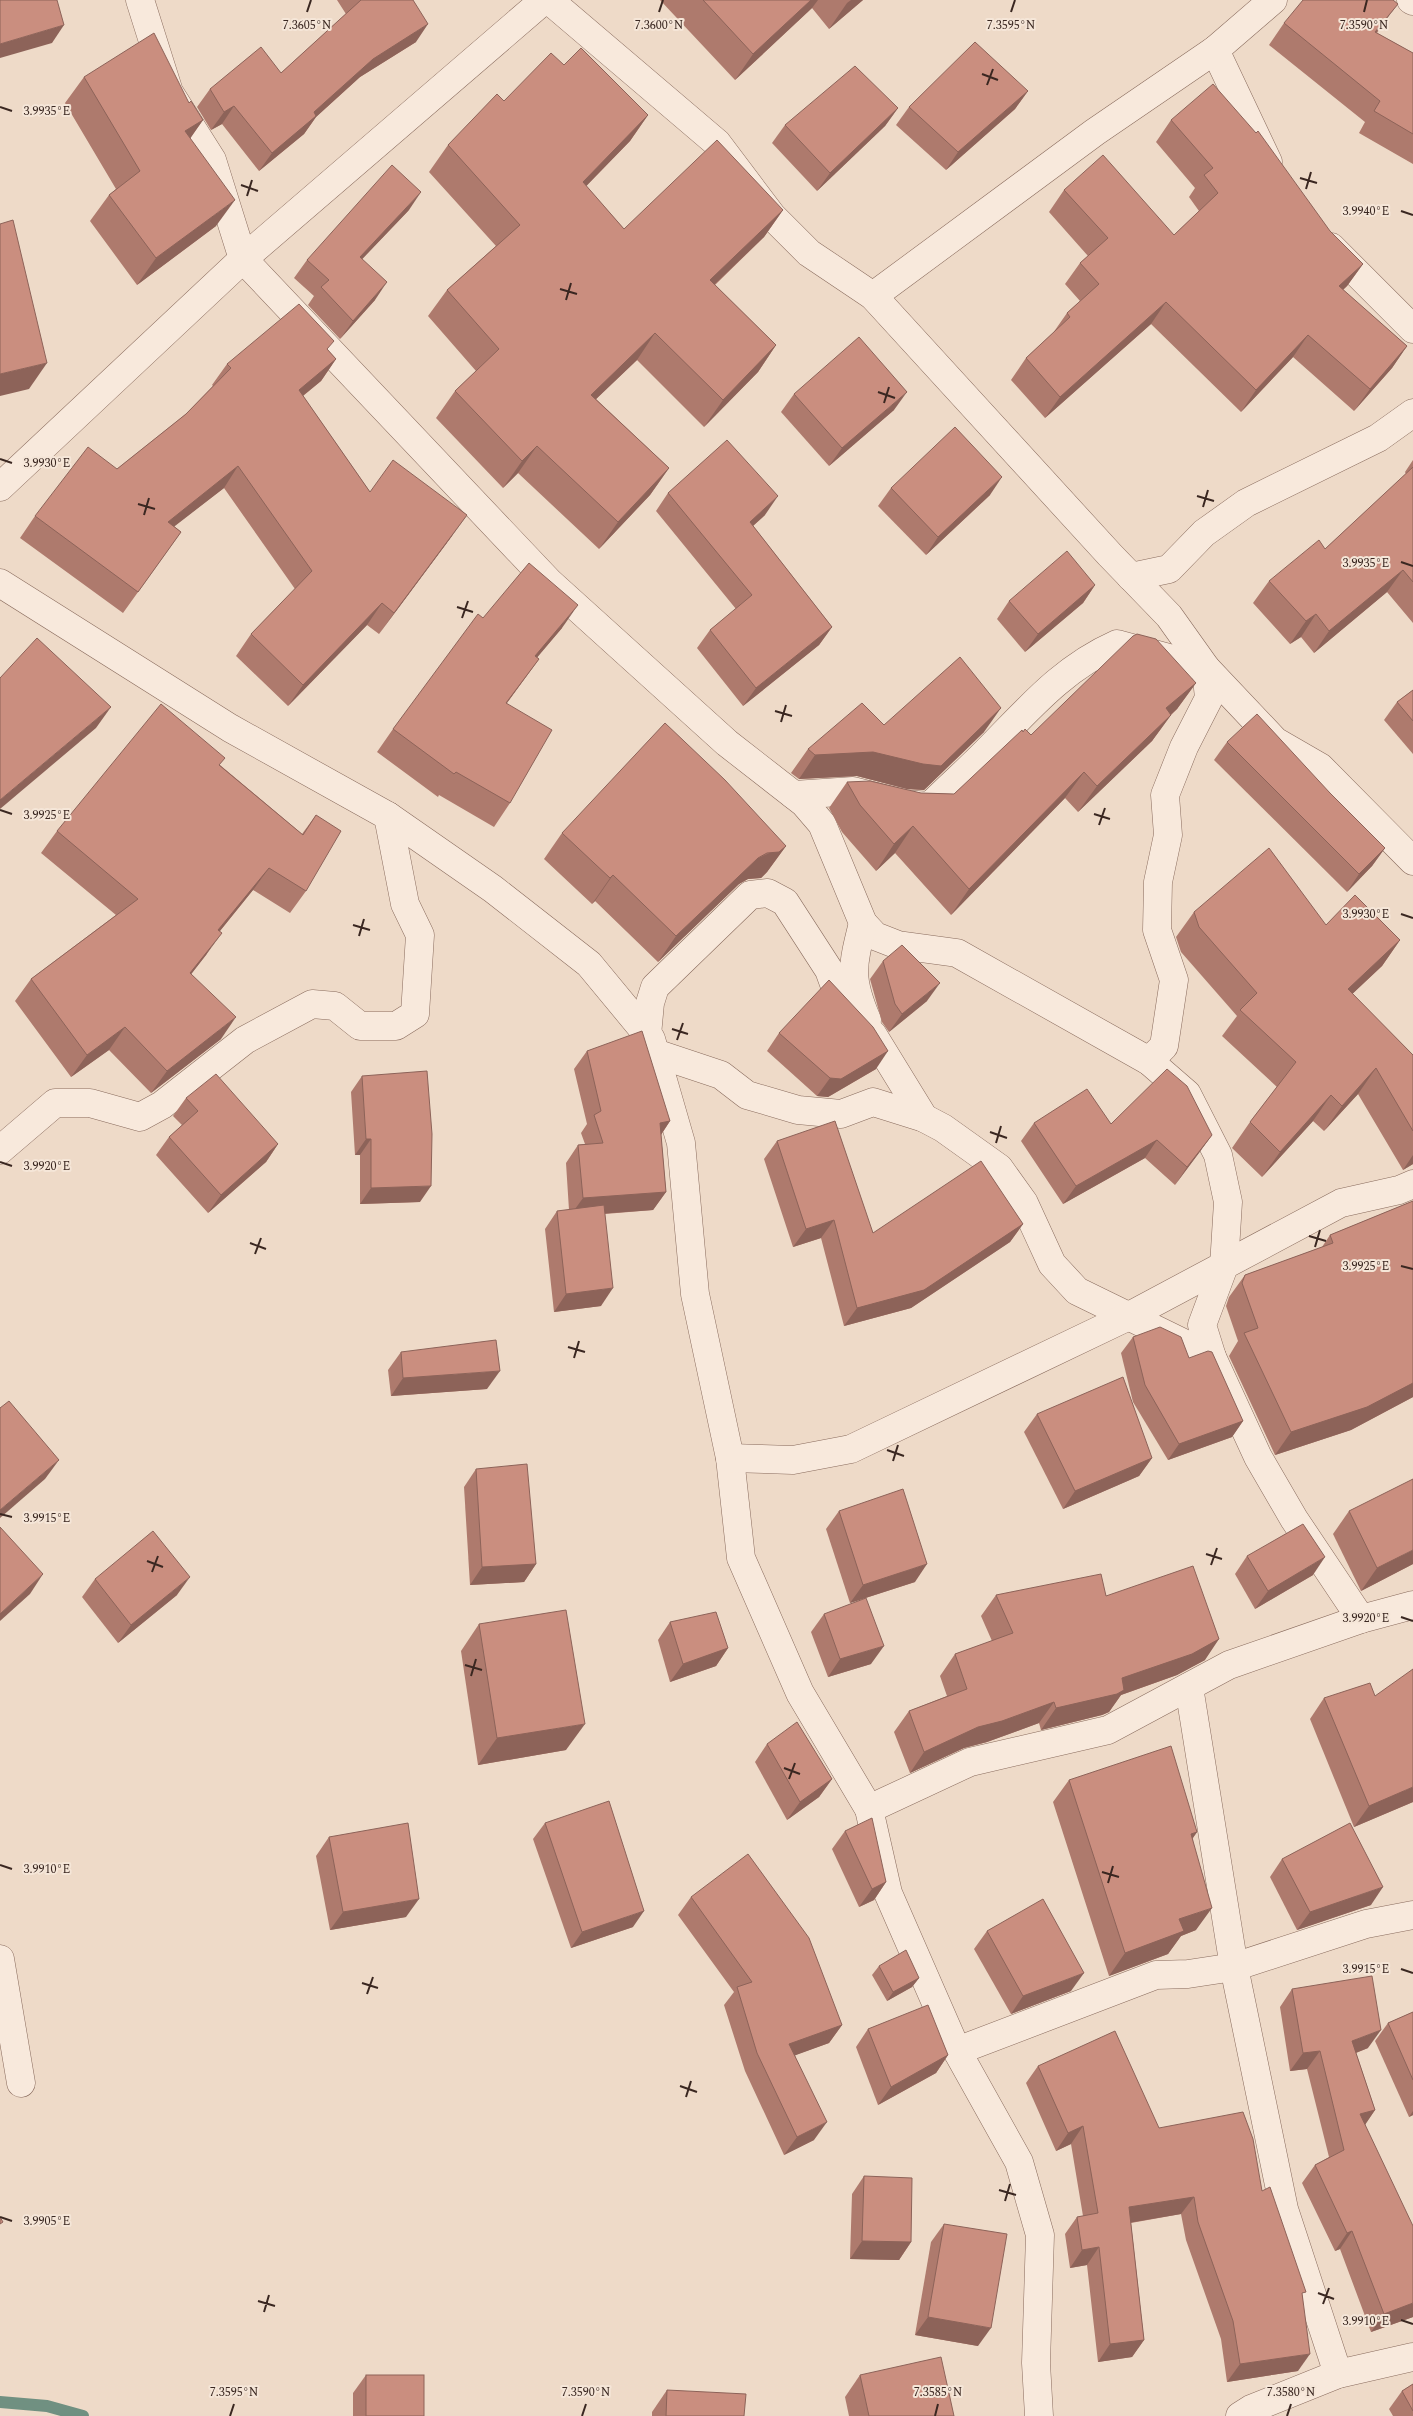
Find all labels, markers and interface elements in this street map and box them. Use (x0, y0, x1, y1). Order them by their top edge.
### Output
text: 7.3605°N (283, 16, 331, 35)
text: 7.3600°N (635, 16, 683, 35)
text: 7.3595°N (987, 16, 1035, 35)
text: 7.3590°N (1340, 16, 1388, 35)
text: 3.9935°E (24, 102, 70, 121)
text: 3.9940°E (1343, 202, 1389, 221)
text: 3.9930°E (24, 454, 70, 473)
text: 3.9935°E (1343, 554, 1389, 573)
text: 3.9925°E (24, 806, 70, 825)
text: 3.9930°E (1343, 905, 1389, 924)
text: 3.9920°E (24, 1157, 70, 1176)
text: 3.9925°E (1343, 1257, 1389, 1276)
text: 3.9915°E (24, 1509, 70, 1528)
text: 3.9920°E (1343, 1609, 1389, 1628)
text: 3.9910°E (24, 1860, 70, 1879)
text: 3.9915°E (1343, 1960, 1389, 1979)
text: 3.9905°E (24, 2212, 70, 2231)
text: 3.9910°E (1343, 2312, 1389, 2331)
text: 7.3595°N (210, 2383, 258, 2402)
text: 7.3590°N (562, 2383, 610, 2402)
text: 7.3585°N (914, 2383, 962, 2402)
text: 7.3580°N (1267, 2383, 1315, 2402)

